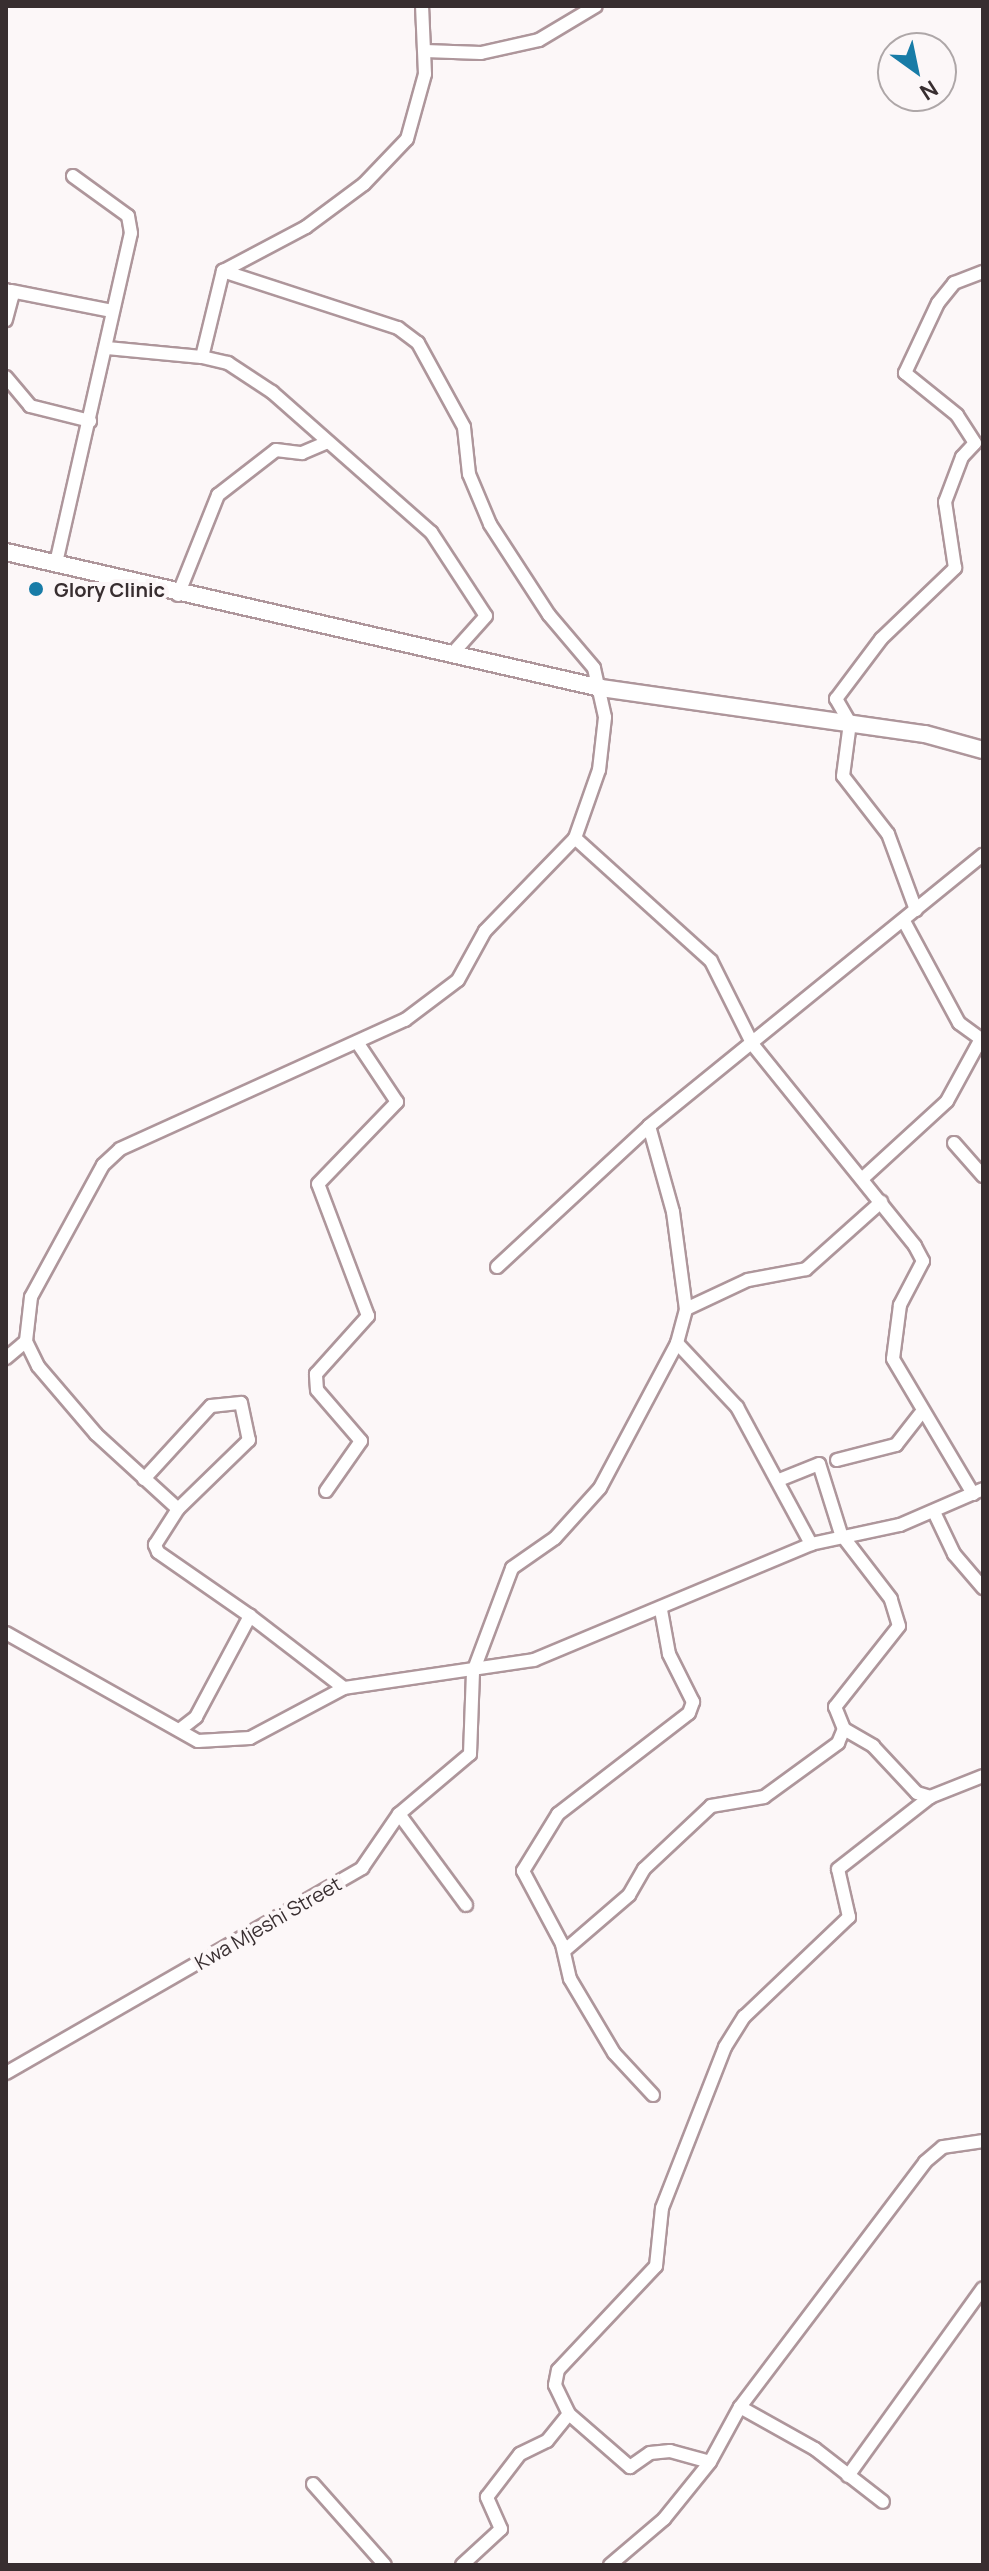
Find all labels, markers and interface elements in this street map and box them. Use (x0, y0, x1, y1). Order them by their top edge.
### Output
north arrow (877, 32, 957, 112)
text: N (914, 74, 944, 107)
place label: Glory Clinic (54, 577, 165, 601)
marker: Glory Clinic (25, 578, 47, 600)
street label: Kwa Mjeshi Street (191, 1871, 345, 1975)

